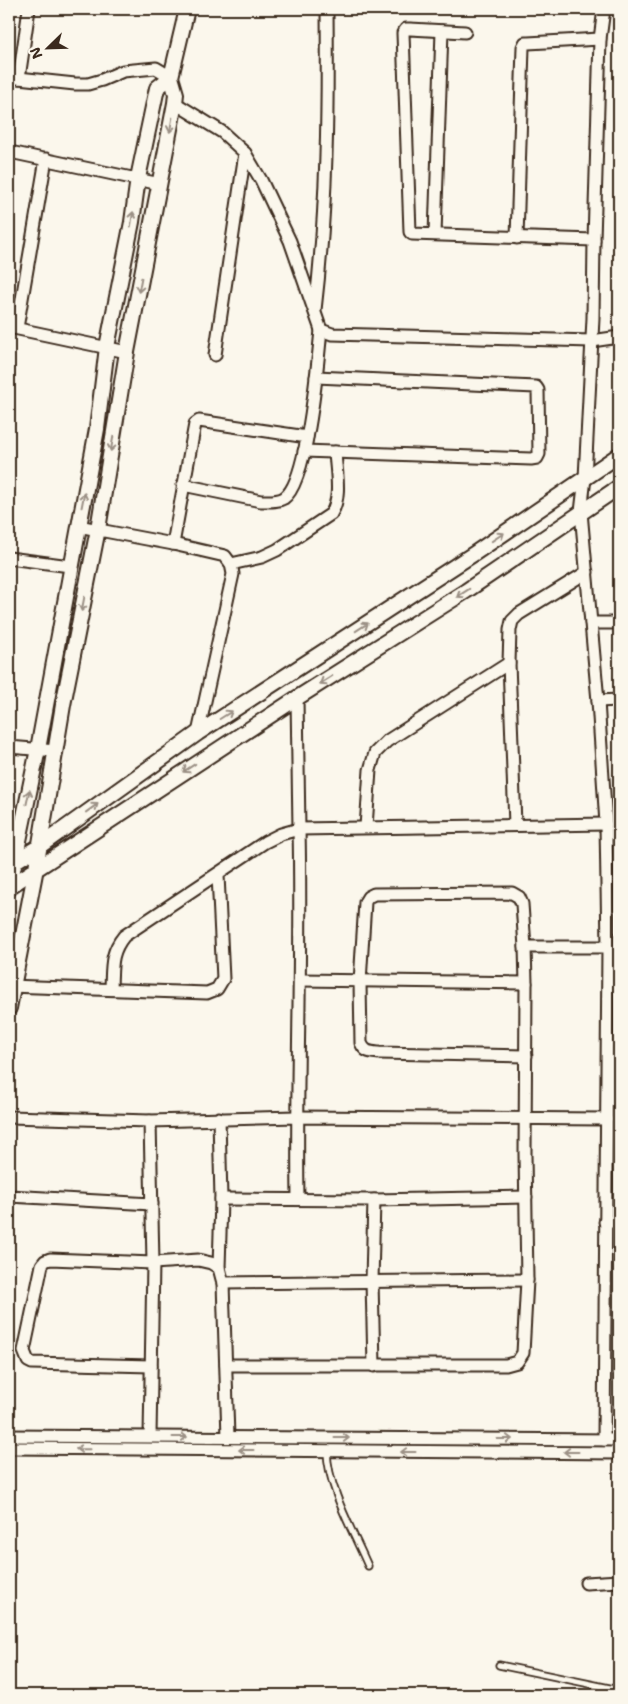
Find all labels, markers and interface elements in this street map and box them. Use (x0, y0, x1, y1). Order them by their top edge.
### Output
north arrow (22, 22, 72, 72)
text: N (26, 44, 46, 62)
one-way arrow (165, 116, 175, 132)
one-way arrow (127, 211, 137, 227)
one-way arrow (135, 276, 145, 292)
one-way arrow (106, 436, 116, 452)
one-way arrow (79, 492, 88, 508)
one-way arrow (490, 532, 504, 542)
one-way arrow (456, 587, 470, 598)
one-way arrow (77, 596, 87, 612)
one-way arrow (355, 622, 369, 632)
one-way arrow (319, 675, 333, 685)
one-way arrow (218, 710, 232, 720)
one-way arrow (183, 763, 197, 773)
one-way arrow (24, 790, 33, 806)
one-way arrow (85, 803, 99, 813)
one-way arrow (172, 1432, 188, 1442)
one-way arrow (334, 1433, 350, 1443)
one-way arrow (496, 1434, 513, 1444)
one-way arrow (75, 1444, 92, 1454)
one-way arrow (238, 1445, 254, 1455)
one-way arrow (400, 1447, 416, 1457)
one-way arrow (563, 1447, 579, 1457)

